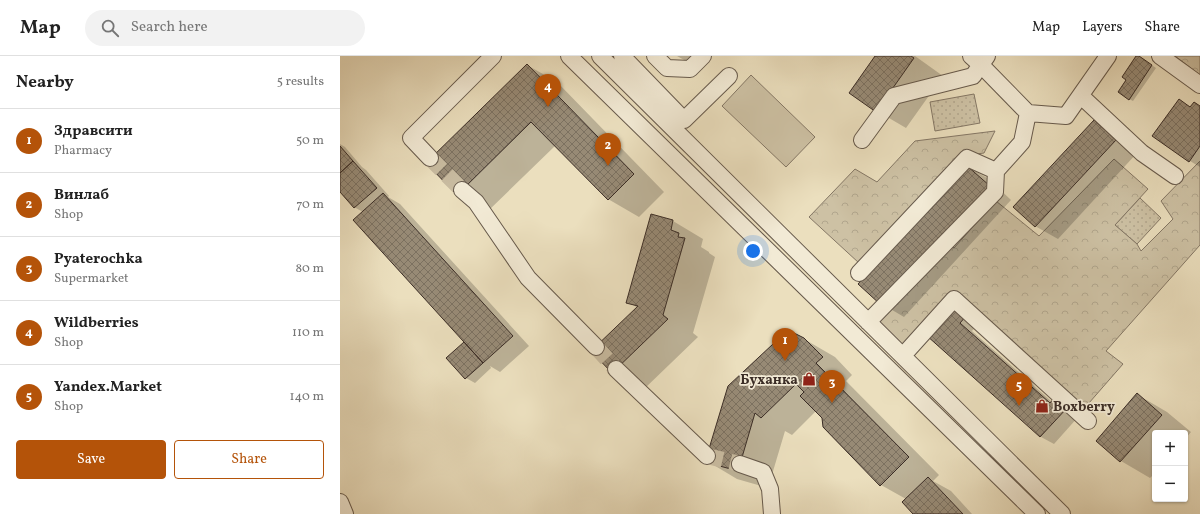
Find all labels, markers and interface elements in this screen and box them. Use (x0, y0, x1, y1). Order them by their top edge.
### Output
search box (85, 10, 365, 46)
text: Map (20, 15, 61, 41)
icon: search (99, 17, 121, 39)
text: Search here (131, 17, 208, 38)
text: Map (1032, 18, 1060, 37)
text: Layers (1082, 18, 1122, 37)
text: Share (1144, 18, 1180, 37)
text: Nearby (16, 71, 74, 94)
text: 5 results (277, 73, 324, 91)
pin: 4 (535, 74, 561, 107)
text: Здравсити (54, 121, 133, 142)
text: 1 (26, 132, 32, 150)
text: 50 m (296, 132, 324, 150)
pin: 2 (595, 133, 621, 166)
text: Pharmacy (54, 142, 112, 160)
text: Винлаб (54, 185, 109, 206)
text: 2 (26, 196, 32, 214)
text: 70 m (296, 196, 324, 214)
text: Shop (54, 206, 83, 224)
your location (743, 241, 763, 261)
text: Pyaterochka (54, 249, 143, 270)
text: 3 (26, 260, 32, 278)
text: 80 m (295, 260, 324, 278)
text: Supermarket (54, 270, 129, 288)
text: Wildberries (54, 313, 139, 334)
text: 4 (25, 324, 33, 342)
text: 110 m (292, 324, 324, 342)
pin: 1 (772, 328, 798, 361)
text: Shop (54, 334, 83, 352)
pin: 3 (819, 370, 845, 403)
place label: Буханка (740, 371, 798, 390)
shop icon: Буханка (801, 371, 817, 387)
pin: 5 (1006, 373, 1032, 406)
text: Yandex.Market (54, 377, 162, 398)
text: 5 (26, 388, 32, 406)
text: 140 m (290, 388, 324, 406)
text: Shop (54, 398, 83, 416)
shop icon: Boxberry (1034, 398, 1050, 414)
place label: Boxberry (1053, 398, 1115, 417)
map controls (1152, 430, 1188, 502)
button: + (1152, 430, 1188, 466)
button: Save (16, 440, 166, 479)
button: Share (174, 440, 324, 479)
button: − (1152, 466, 1188, 502)

